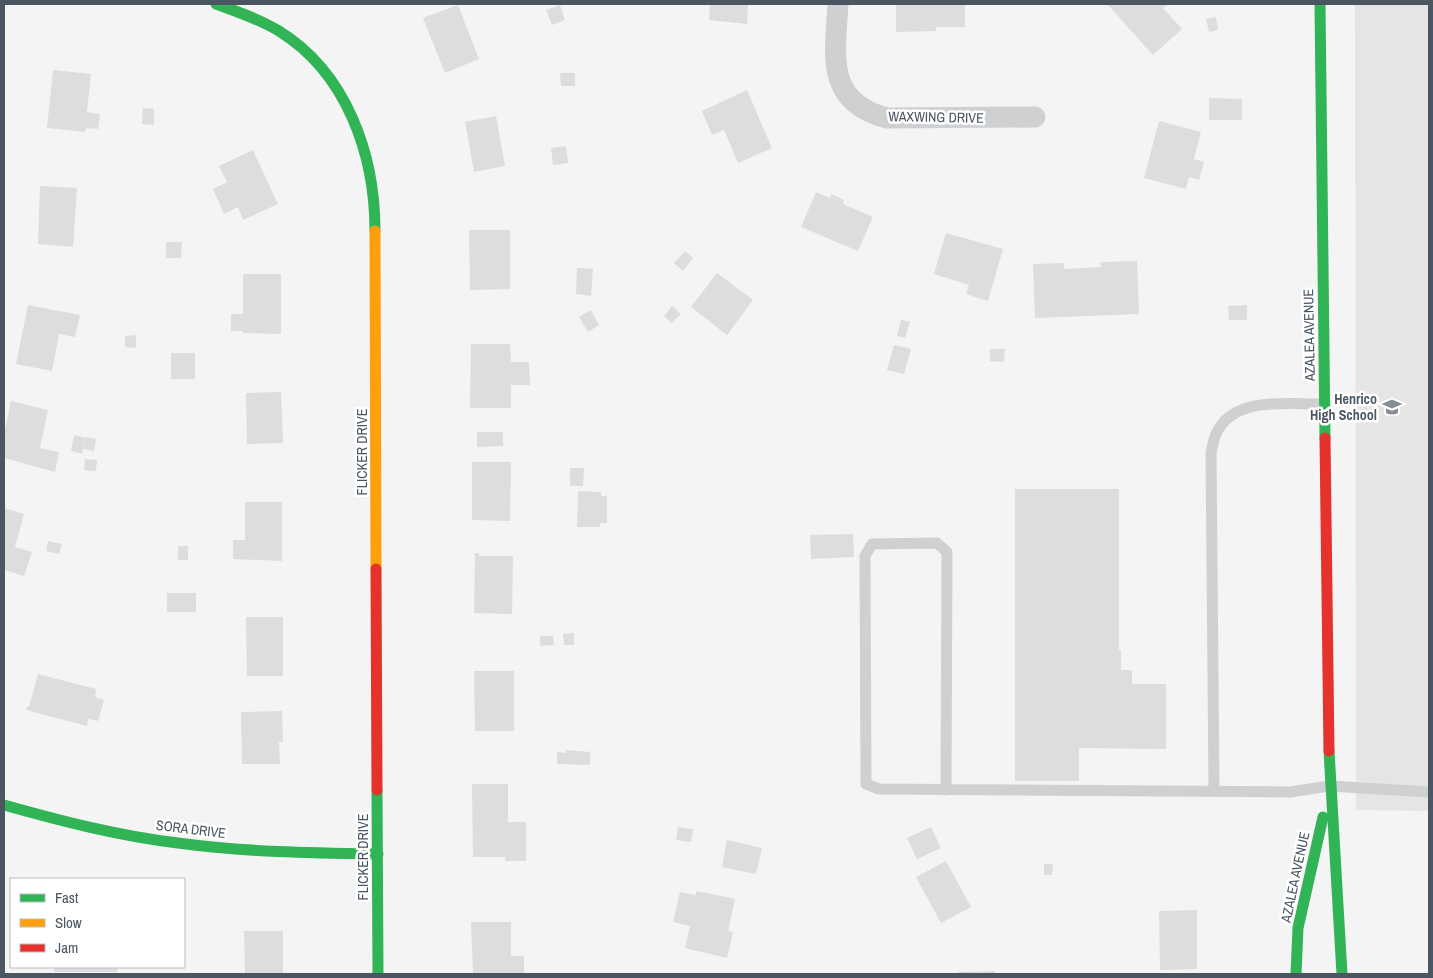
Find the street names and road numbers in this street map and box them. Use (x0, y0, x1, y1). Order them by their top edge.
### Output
street label: WAXWING DRIVE (888, 107, 984, 127)
street label: AZALEA AVENUE (1299, 289, 1319, 382)
street label: FLICKER DRIVE (353, 409, 371, 495)
street label: FLICKER DRIVE (354, 814, 372, 900)
street label: SORA DRIVE (155, 816, 227, 842)
street label: AZALEA AVENUE (1276, 830, 1313, 925)

